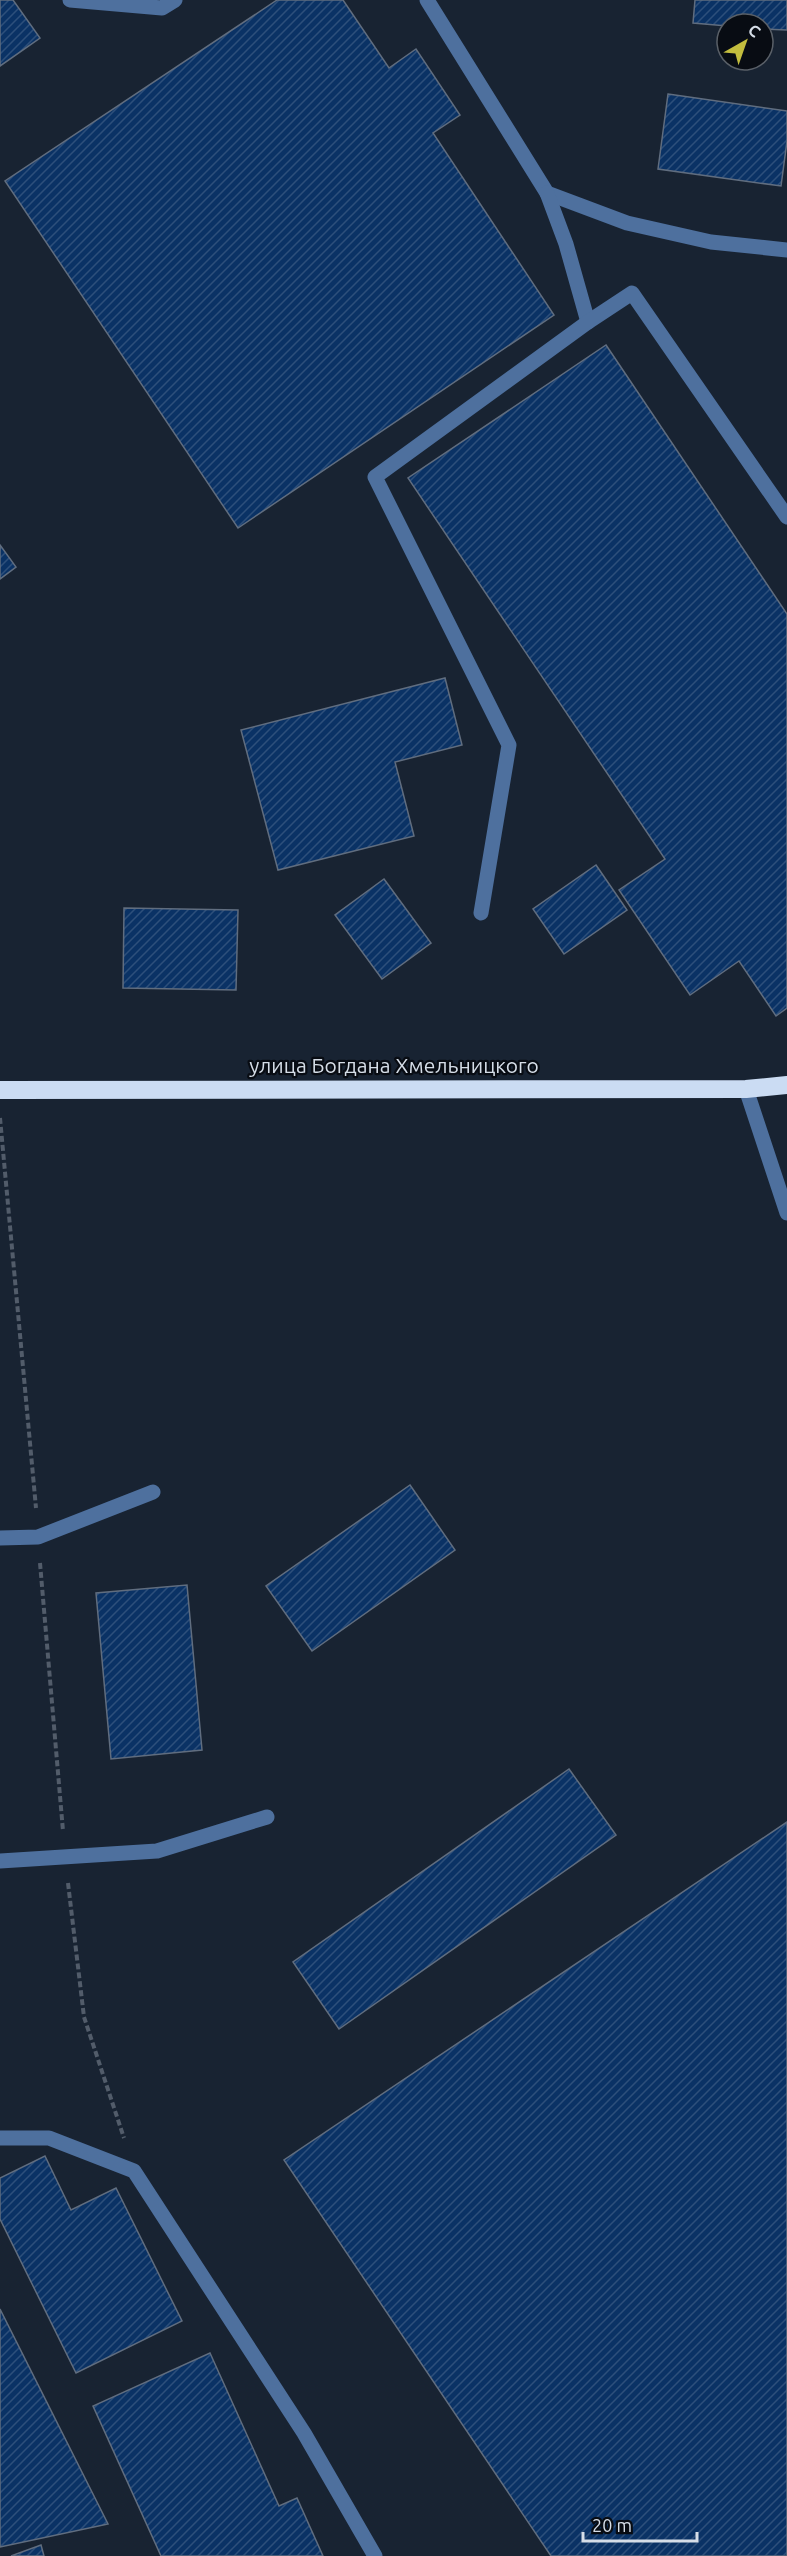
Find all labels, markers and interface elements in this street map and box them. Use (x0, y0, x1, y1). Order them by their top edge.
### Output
north arrow (715, 12, 775, 72)
text: С (745, 20, 764, 41)
street label: улица Богдана Хмельницкого (249, 1053, 539, 1077)
scale bar (583, 2505, 697, 2543)
text: 20 m (592, 2515, 632, 2535)

